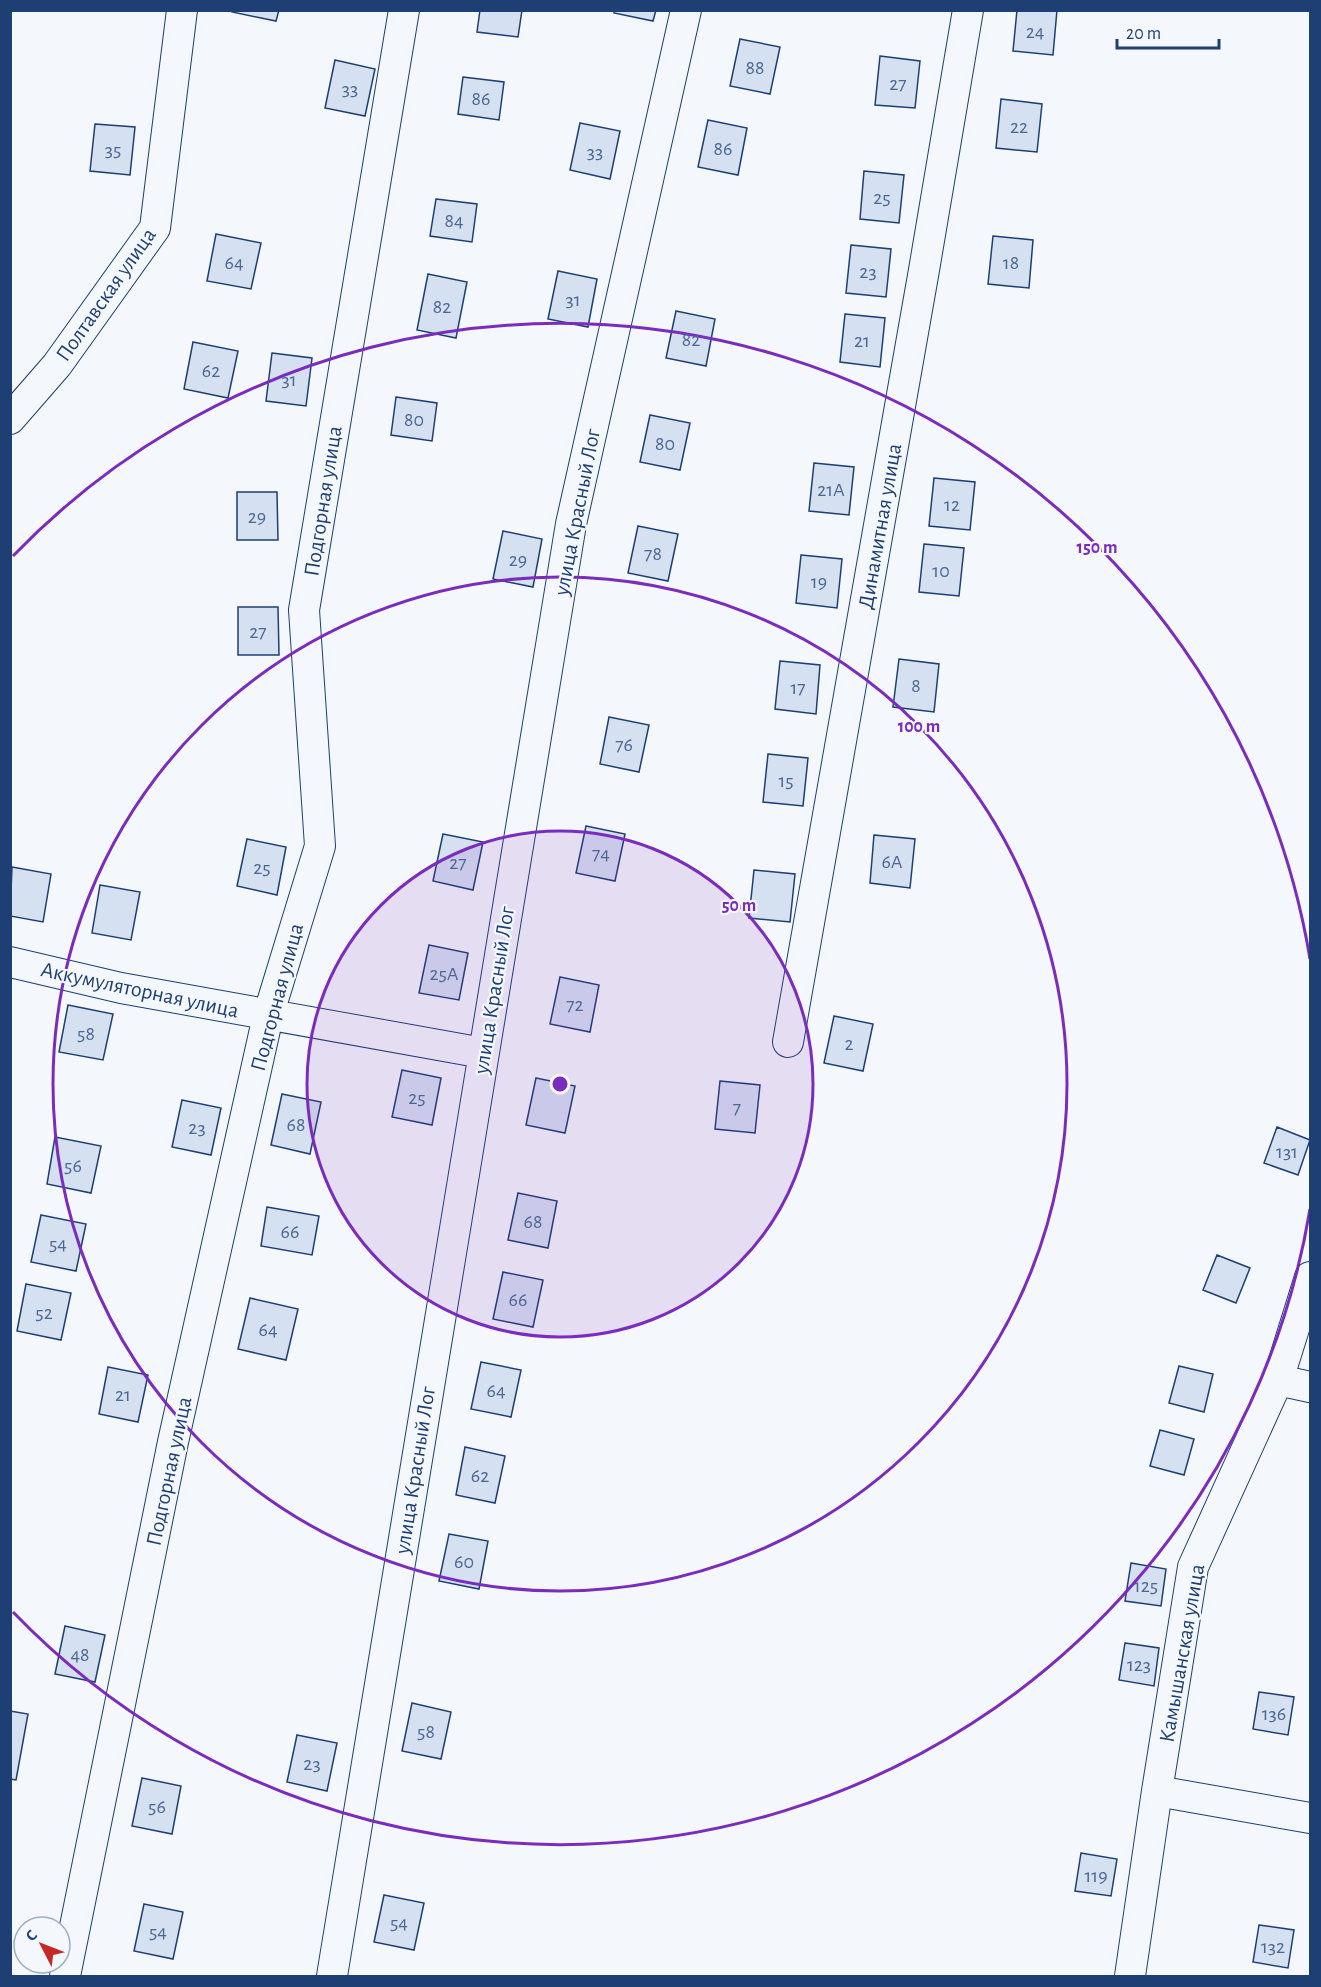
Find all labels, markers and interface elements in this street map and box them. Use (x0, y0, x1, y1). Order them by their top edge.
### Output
scale bar (1117, 12, 1219, 50)
house number: 24 (1026, 22, 1044, 42)
text: 20 m (1126, 25, 1161, 43)
house number: 88 (746, 58, 764, 78)
house number: 27 (889, 74, 907, 94)
house number: 33 (342, 79, 358, 99)
house number: 86 (472, 89, 490, 109)
house number: 22 (1010, 117, 1028, 137)
house number: 86 (714, 139, 732, 159)
house number: 35 (105, 140, 121, 160)
house number: 33 (587, 142, 603, 162)
house number: 25 (873, 188, 891, 208)
house number: 84 (444, 211, 464, 231)
street label: Полтавская улица (52, 224, 160, 365)
house number: 64 (224, 253, 244, 273)
house number: 18 (1003, 253, 1019, 273)
house number: 23 (859, 262, 877, 282)
house number: 31 (565, 290, 581, 310)
house number: 82 (433, 297, 451, 317)
house number: 82 (682, 330, 700, 350)
house number: 21 (854, 331, 870, 351)
house number: 62 (202, 361, 220, 381)
house number: 31 (281, 370, 297, 390)
house number: 80 (404, 410, 424, 430)
street label: Подгорная улица (300, 424, 346, 578)
street label: улица Красный Лог (550, 427, 604, 598)
house number: 80 (655, 434, 675, 454)
street label: Динамитная улица (855, 442, 905, 611)
house number: 21А (817, 480, 845, 500)
house number: 12 (944, 495, 960, 515)
house number: 29 (248, 507, 266, 527)
text: 150 m (1077, 539, 1117, 557)
house number: 78 (644, 544, 662, 564)
house number: 29 (509, 550, 527, 570)
house number: 10 (932, 561, 950, 581)
house number: 19 (811, 572, 827, 592)
house number: 27 (249, 622, 267, 642)
house number: 8 (911, 676, 921, 696)
house number: 17 (790, 678, 806, 698)
text: 100 m (898, 718, 940, 736)
house number: 76 (615, 735, 633, 755)
house number: 15 (778, 771, 794, 791)
house number: 74 (592, 844, 610, 864)
house number: 6А (881, 852, 903, 872)
house number: 27 (449, 853, 467, 873)
house number: 25 (253, 858, 271, 878)
text: 50 m (722, 897, 756, 915)
street label: улица Красный Лог (470, 904, 518, 1076)
street label: Подгорная улица (247, 921, 307, 1074)
street label: Аккумуляторная улица (39, 958, 241, 1022)
house number: 25А (429, 964, 459, 984)
house number: 72 (566, 995, 584, 1015)
house number: 58 (77, 1024, 95, 1044)
house number: 2 (844, 1034, 854, 1054)
centre of rings (550, 1074, 570, 1094)
house number: 25 (408, 1088, 426, 1108)
house number: 7 (733, 1098, 741, 1118)
house number: 68 (287, 1115, 305, 1135)
house number: 23 (188, 1118, 206, 1138)
house number: 131 (1276, 1142, 1298, 1162)
house number: 56 (64, 1156, 82, 1176)
house number: 68 (524, 1212, 542, 1232)
house number: 66 (281, 1222, 299, 1242)
house number: 54 (49, 1234, 67, 1254)
house number: 66 (509, 1290, 527, 1310)
house number: 52 (35, 1303, 53, 1323)
house number: 64 (258, 1320, 278, 1340)
house number: 64 (486, 1381, 506, 1401)
street label: улица Красный Лог (391, 1384, 439, 1556)
house number: 21 (115, 1385, 131, 1405)
street label: Подгорная улица (142, 1395, 196, 1548)
house number: 62 (471, 1466, 489, 1486)
house number: 60 (454, 1552, 474, 1572)
street label: Камышанская улица (1155, 1562, 1209, 1744)
house number: 125 (1134, 1576, 1158, 1596)
house number: 48 (70, 1645, 90, 1665)
house number: 123 (1127, 1655, 1151, 1675)
house number: 136 (1262, 1704, 1286, 1724)
house number: 58 (417, 1722, 435, 1742)
house number: 23 (303, 1754, 321, 1774)
house number: 56 (148, 1797, 166, 1817)
house number: 119 (1084, 1866, 1108, 1886)
house number: 54 (390, 1913, 408, 1933)
north arrow (12, 1915, 72, 1975)
house number: 54 (149, 1922, 167, 1942)
text: С (23, 1927, 41, 1944)
house number: 132 (1261, 1937, 1285, 1957)

